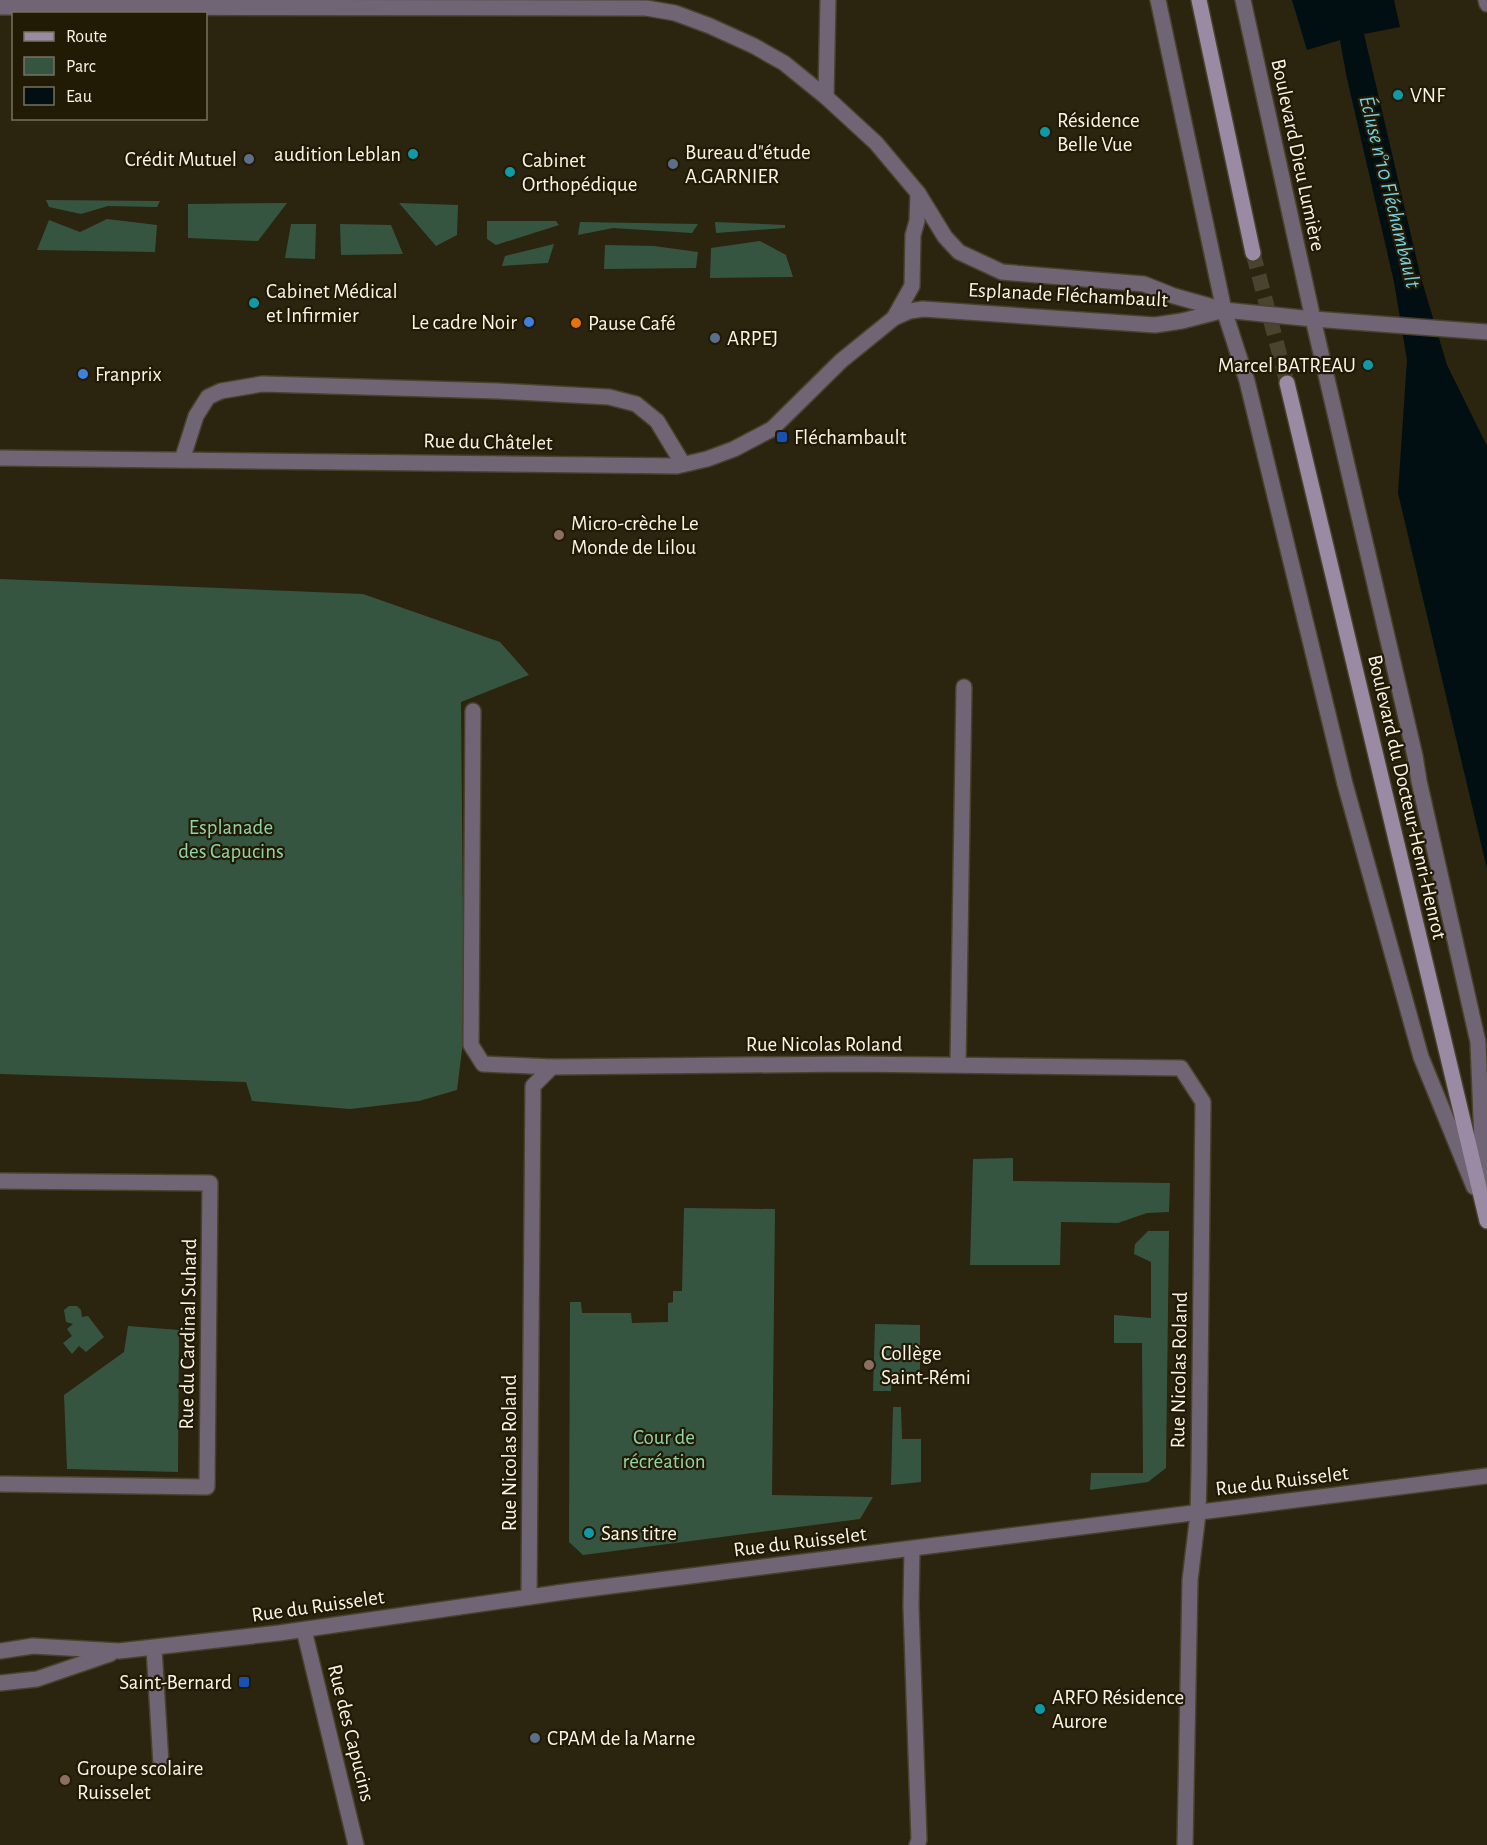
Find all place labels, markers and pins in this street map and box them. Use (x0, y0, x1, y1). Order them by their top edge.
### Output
place label: VNF (1410, 85, 1446, 106)
marker: VNF (1391, 88, 1405, 102)
place label: Résidence Belle Vue (1057, 110, 1140, 155)
marker: Résidence Belle Vue (1038, 125, 1052, 139)
place label: Bureau d"étude A.GARNIER (685, 142, 811, 187)
place label: audition Leblan (274, 144, 401, 165)
marker: audition Leblan (406, 147, 420, 161)
place label: Crédit Mutuel (125, 149, 237, 170)
place label: Cabinet Orthopédique (522, 150, 637, 195)
marker: Crédit Mutuel (242, 152, 256, 166)
marker: Bureau d"étude A.GARNIER (666, 157, 680, 171)
marker: Cabinet Orthopédique (503, 165, 517, 179)
place label: Cabinet Médical et Infirmier (266, 281, 398, 326)
marker: Cabinet Médical et Infirmier (247, 296, 261, 310)
place label: Le cadre Noir (411, 312, 517, 333)
place label: Pause Café (588, 313, 676, 334)
marker: Le cadre Noir (522, 315, 536, 329)
marker: Pause Café (569, 316, 583, 330)
place label: ARPEJ (727, 328, 778, 349)
marker: ARPEJ (708, 331, 722, 345)
place label: Marcel BATREAU (1218, 355, 1356, 376)
marker: Marcel BATREAU (1361, 358, 1375, 372)
place label: Franprix (95, 364, 162, 385)
marker: Franprix (76, 367, 90, 381)
place label: Fléchambault (794, 427, 907, 448)
marker: Fléchambault (775, 430, 789, 444)
place label: Micro-crèche Le Monde de Lilou (571, 513, 699, 558)
marker: Micro-crèche Le Monde de Lilou (552, 528, 566, 542)
place label: Collège Saint-Rémi (881, 1343, 971, 1388)
marker: Collège Saint-Rémi (862, 1358, 876, 1372)
place label: Sans titre (601, 1523, 677, 1544)
marker: Sans titre (582, 1526, 596, 1540)
place label: Saint-Bernard (119, 1672, 232, 1693)
marker: Saint-Bernard (237, 1675, 251, 1689)
place label: ARFO Résidence Aurore (1052, 1687, 1184, 1732)
marker: ARFO Résidence Aurore (1033, 1702, 1047, 1716)
place label: CPAM de la Marne (547, 1728, 696, 1749)
marker: CPAM de la Marne (528, 1731, 542, 1745)
place label: Groupe scolaire Ruisselet (77, 1758, 203, 1803)
marker: Groupe scolaire Ruisselet (58, 1773, 72, 1787)

